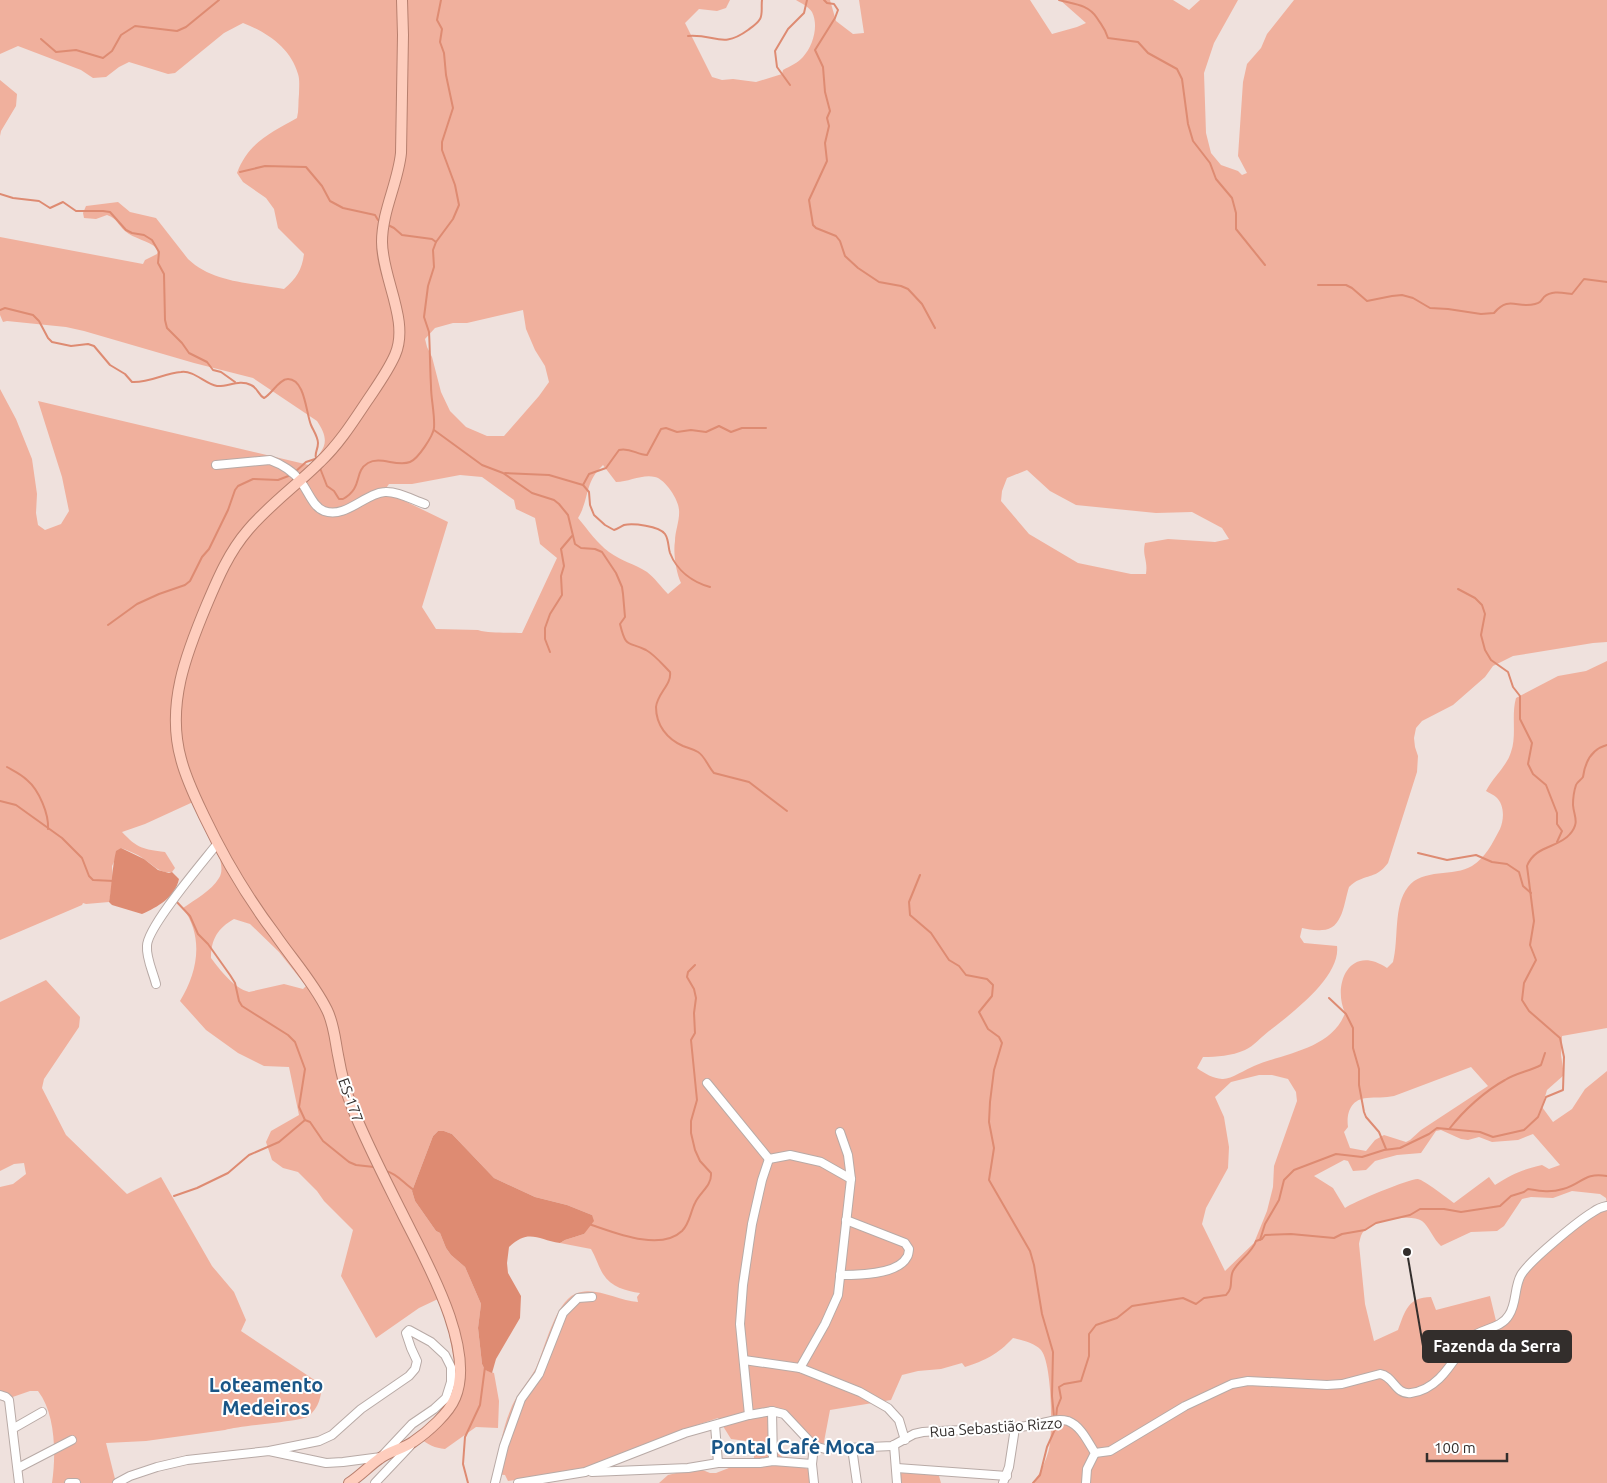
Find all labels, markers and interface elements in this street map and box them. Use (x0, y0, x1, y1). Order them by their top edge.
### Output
street label: ES-177 (335, 1075, 367, 1125)
callout: Fazenda da Serra (1423, 1331, 1571, 1362)
text: Fazenda da Serra (1433, 1337, 1561, 1355)
district label: Loteamento Medeiros (209, 1373, 323, 1419)
street label: Rua Sebastião Rizzo (929, 1414, 1063, 1440)
scale bar (1427, 1430, 1507, 1462)
district label: Pontal Café Moca (711, 1435, 875, 1458)
text: 100 m (1434, 1439, 1476, 1456)

